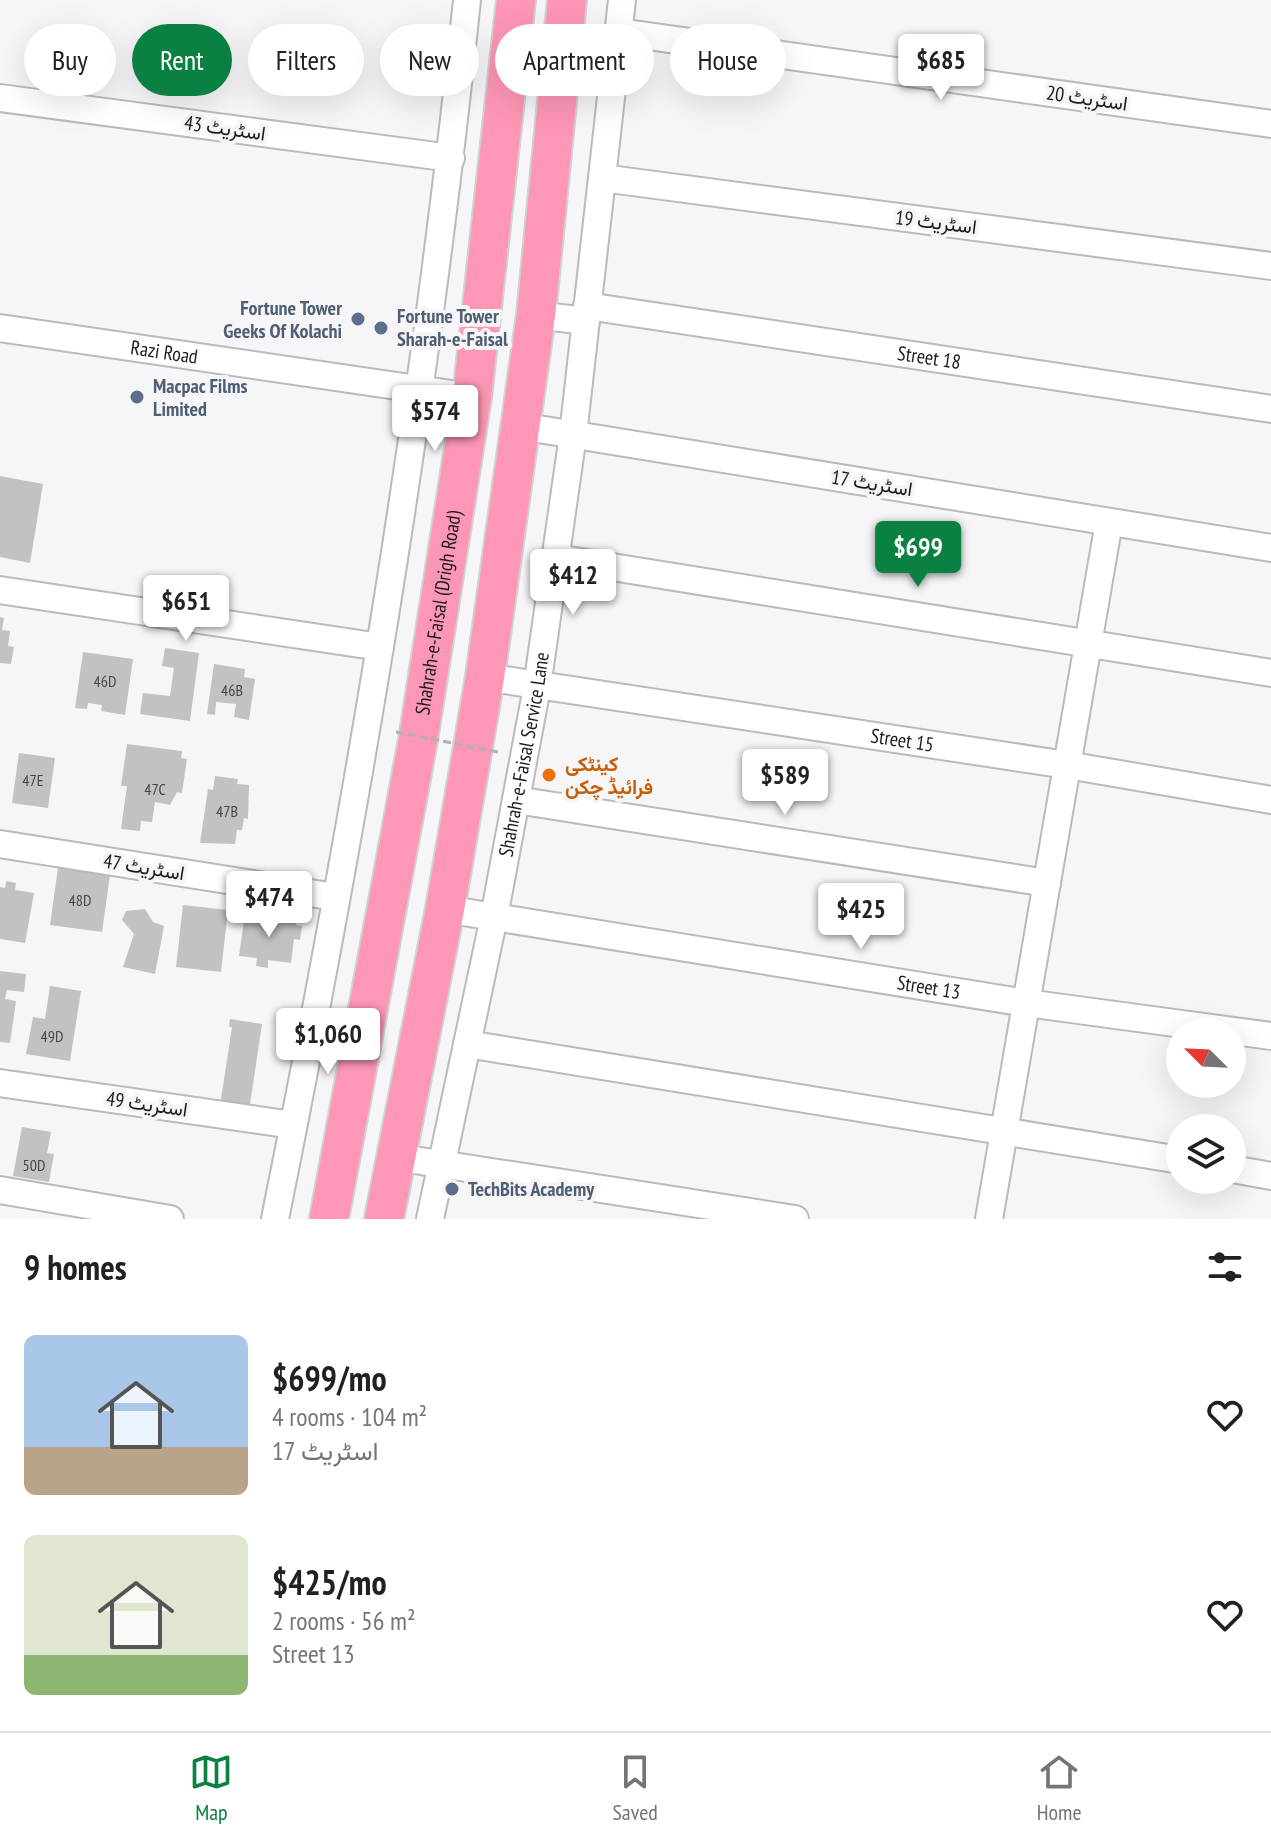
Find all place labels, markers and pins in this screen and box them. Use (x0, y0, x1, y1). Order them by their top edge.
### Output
pin: $685 (894, 34, 988, 102)
place label: Fortune Tower Geeks Of Kolachi (223, 295, 342, 344)
place label: Fortune Tower Sharah-e-Faisal (397, 303, 508, 352)
marker: Fortune Tower Geeks Of Kolachi (349, 310, 367, 328)
marker: Fortune Tower Sharah-e-Faisal (372, 319, 390, 337)
place label: Macpac Films Limited (153, 373, 247, 422)
pin: $574 (388, 385, 482, 453)
marker: Macpac Films Limited (128, 388, 146, 406)
pin: $699 (871, 521, 965, 589)
pin: $412 (526, 549, 620, 617)
pin: $651 (139, 575, 233, 643)
pin: $589 (738, 749, 832, 817)
place label: کینٹکی فرائیڈ چکن (565, 751, 653, 801)
marker: کینٹکی فرائیڈ چکن (540, 766, 558, 784)
pin: $474 (222, 871, 316, 939)
pin: $425 (814, 883, 908, 951)
pin: $1,060 (263, 1008, 393, 1076)
place label: TechBits Academy (468, 1176, 595, 1202)
marker: TechBits Academy (443, 1180, 461, 1198)

